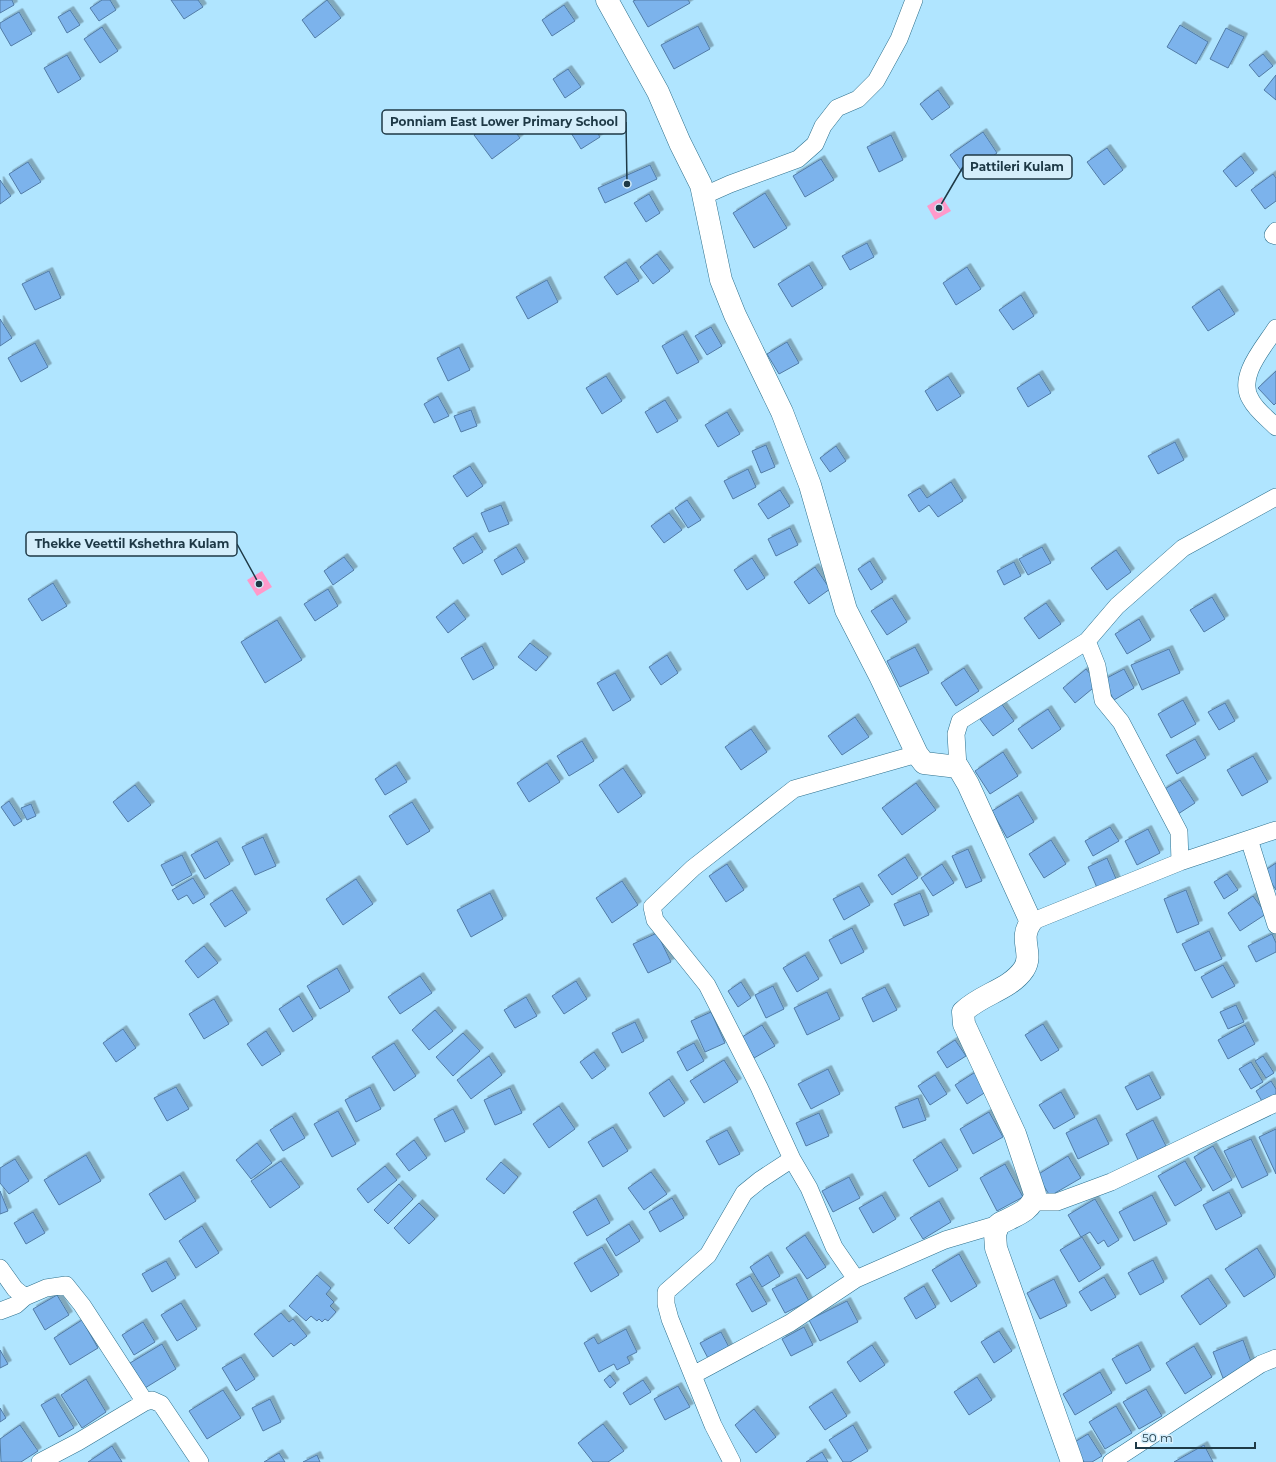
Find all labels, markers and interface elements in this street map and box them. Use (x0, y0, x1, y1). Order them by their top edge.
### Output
callout: Ponniam East Lower Primary School (382, 110, 626, 134)
text: Ponniam East Lower Primary School (390, 114, 618, 129)
callout: Pattileri Kulam (963, 155, 1072, 179)
text: Pattileri Kulam (970, 159, 1064, 174)
callout: Thekke Veettil Kshethra Kulam (26, 532, 237, 556)
text: Thekke Veettil Kshethra Kulam (35, 536, 229, 551)
scale bar (1136, 1424, 1255, 1450)
text: 50 m (1142, 1430, 1173, 1445)

